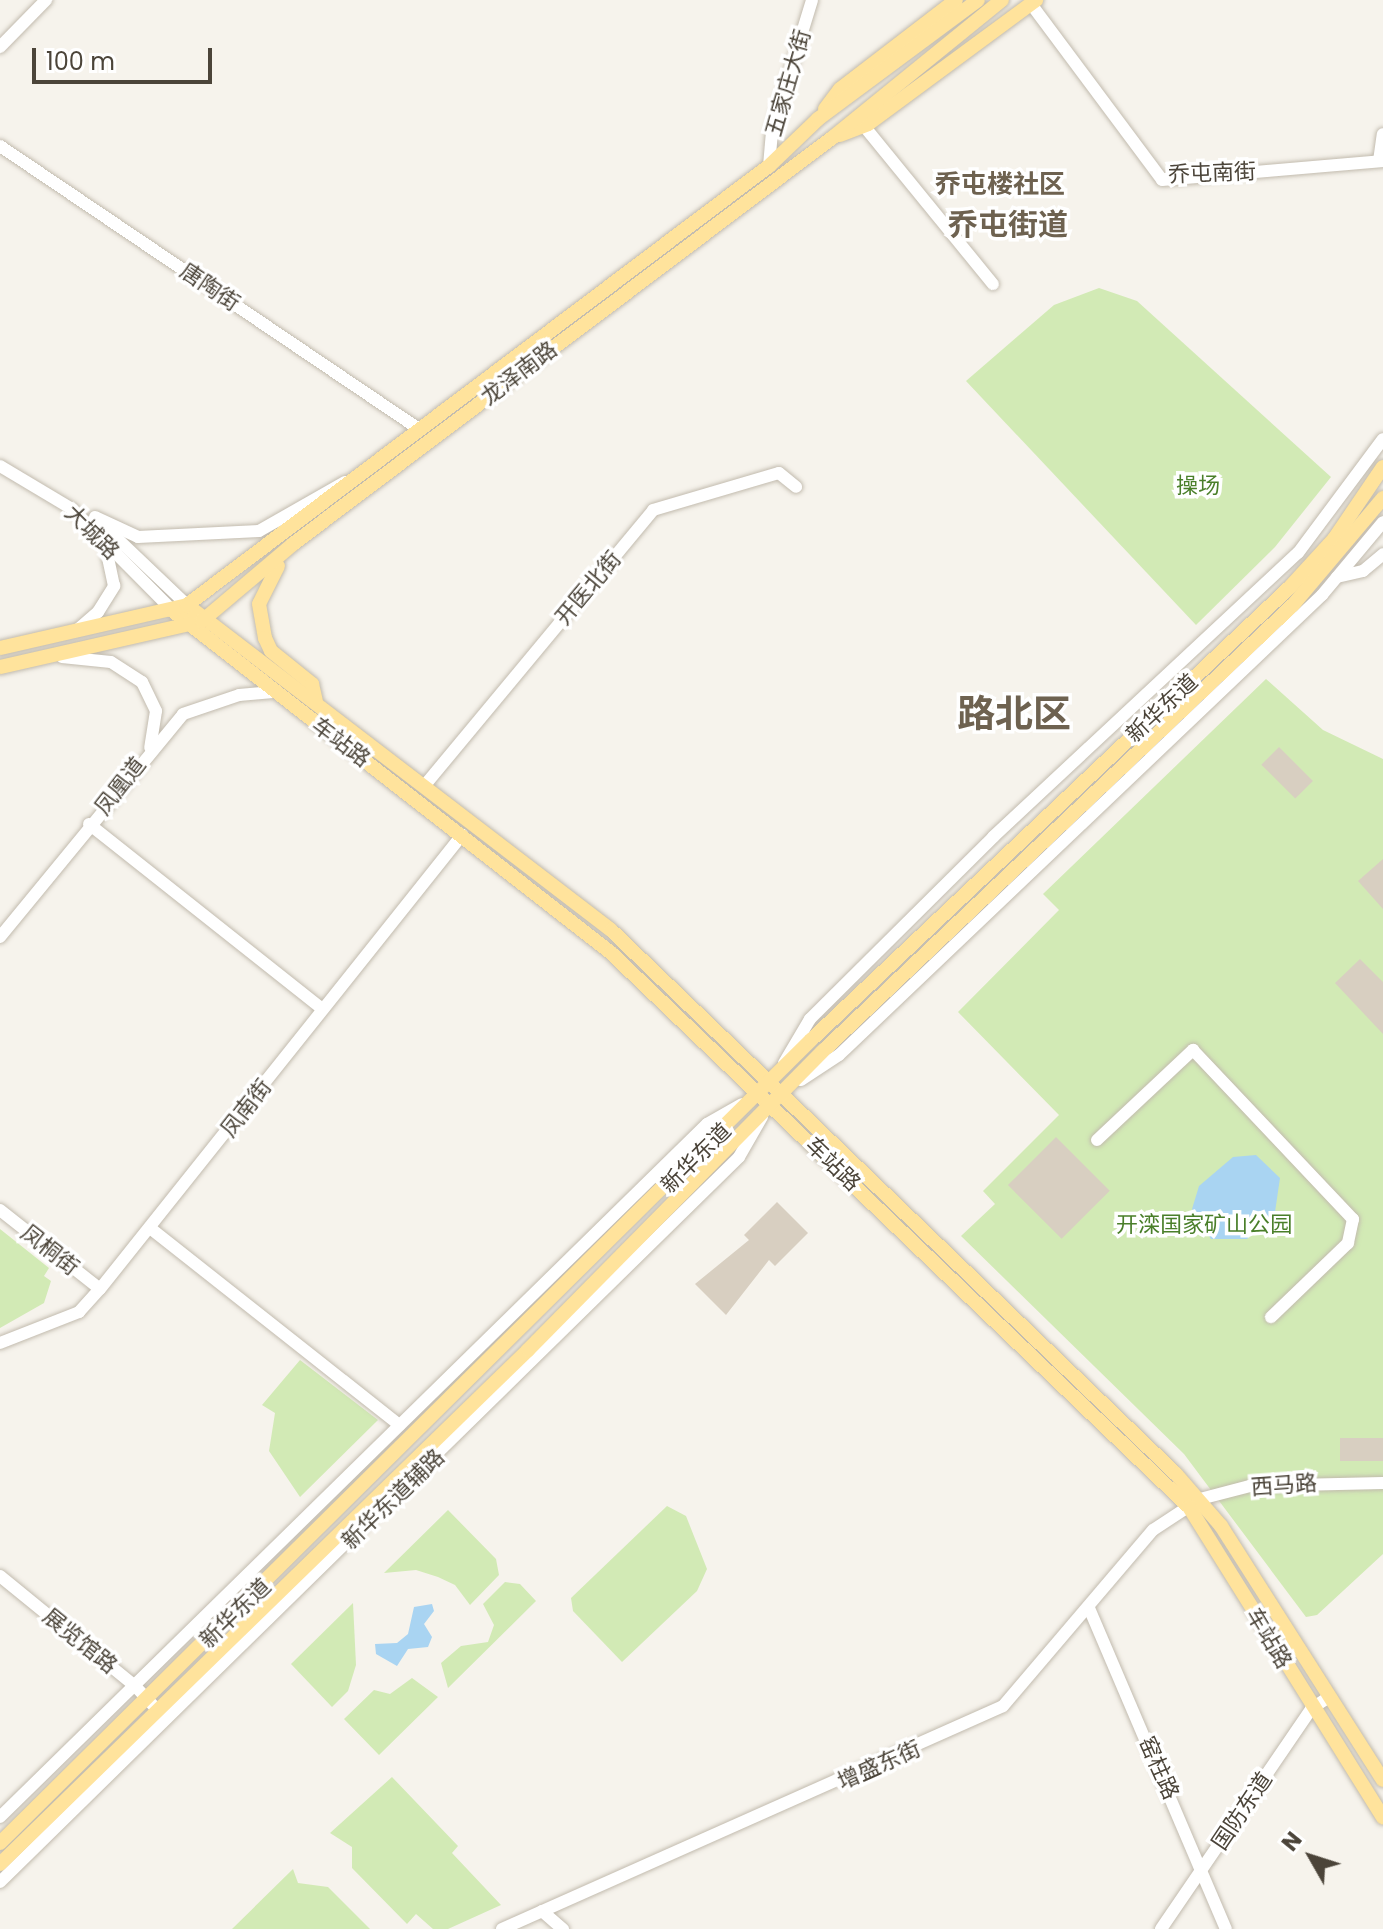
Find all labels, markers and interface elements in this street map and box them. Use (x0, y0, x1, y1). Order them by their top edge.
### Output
street label: 五家庄大街 (760, 26, 816, 140)
scale bar (36, 32, 216, 82)
text: 100 m (46, 45, 115, 78)
street label: 乔屯南街 (1168, 158, 1256, 188)
district label: 乔屯楼社区 (935, 169, 1065, 201)
district label: 乔屯街道 (948, 207, 1068, 243)
street label: 唐陶街 (175, 258, 245, 316)
street label: 龙泽南路 (476, 336, 562, 410)
park label: 操场 (1176, 473, 1220, 499)
street label: 大城路 (59, 499, 125, 565)
street label: 开医北街 (550, 546, 626, 630)
street label: 新华东道 (1121, 668, 1203, 748)
district label: 路北区 (957, 691, 1071, 737)
street label: 车站路 (307, 712, 375, 772)
street label: 凤凰道 (89, 752, 151, 820)
street label: 凤南街 (215, 1074, 277, 1142)
street label: 新华东道 (656, 1118, 736, 1198)
street label: 车站路 (800, 1132, 866, 1196)
park label: 开滦国家矿山公园 (1116, 1212, 1292, 1238)
street label: 凤桐街 (16, 1219, 84, 1281)
street label: 新华东道辅路 (336, 1444, 450, 1554)
street label: 西马路 (1250, 1470, 1318, 1500)
street label: 新华东道 (194, 1573, 276, 1653)
street label: 展览馆路 (37, 1603, 123, 1679)
street label: 车站路 (1241, 1603, 1297, 1673)
street label: 窑柱路 (1134, 1732, 1184, 1804)
street label: 增盛东街 (833, 1735, 925, 1795)
street label: 国防东道 (1206, 1767, 1278, 1855)
north arrow (1271, 1817, 1351, 1897)
text: N (1275, 1825, 1309, 1858)

